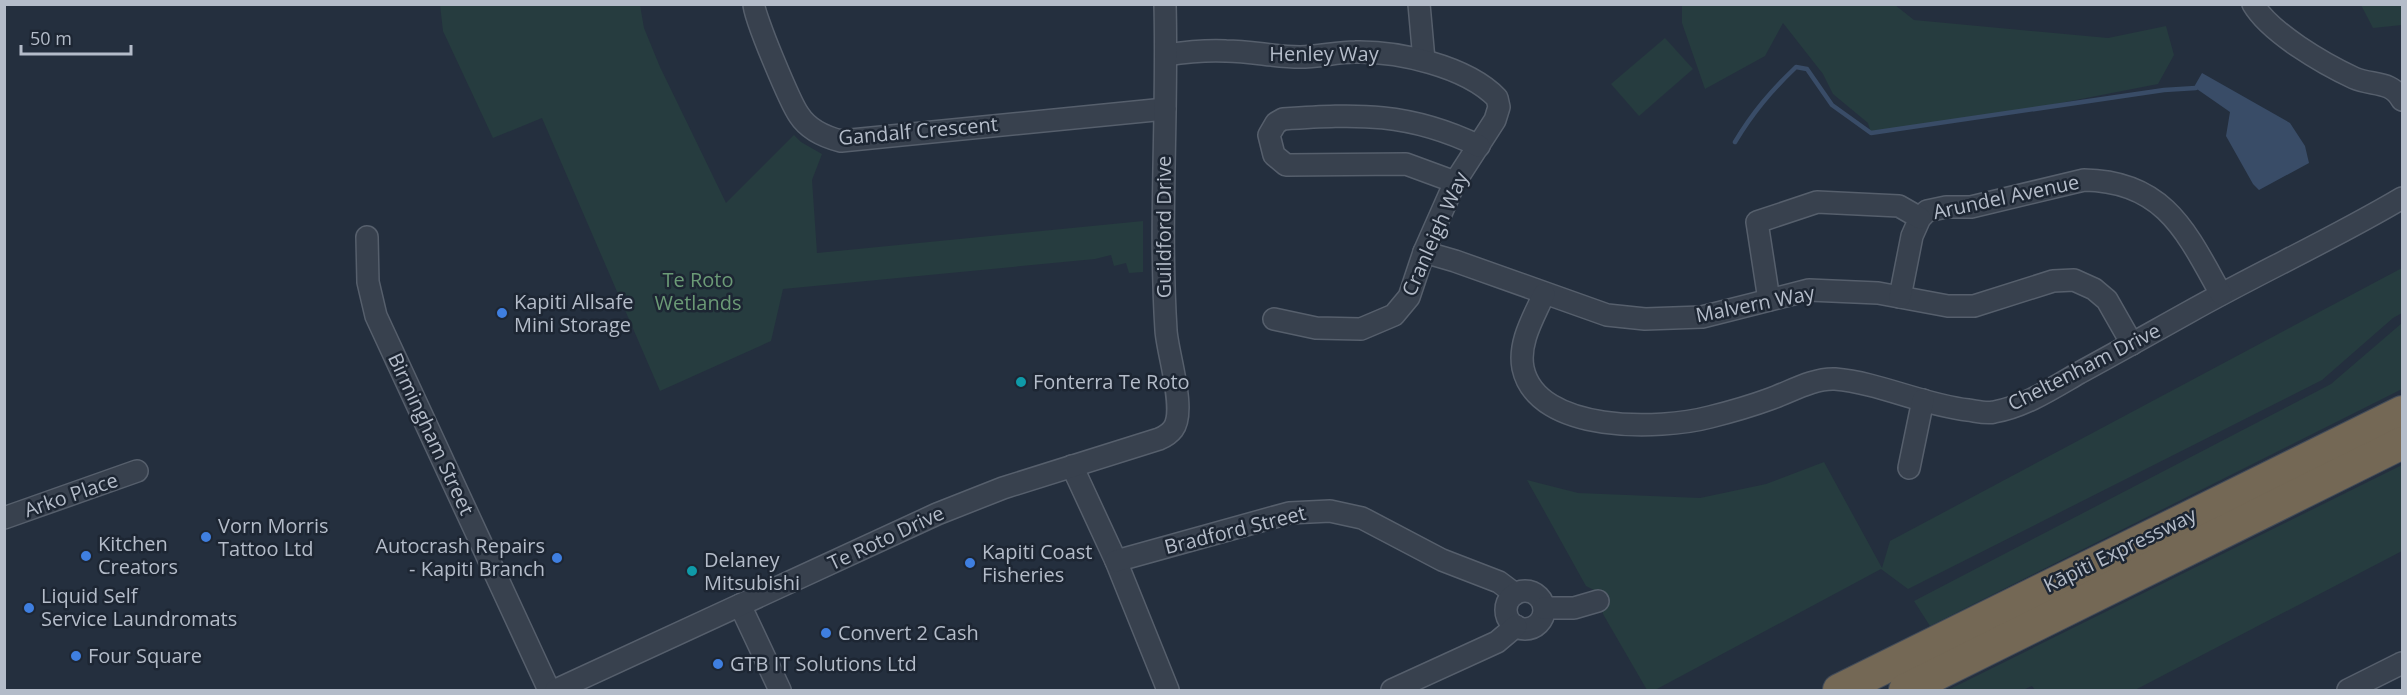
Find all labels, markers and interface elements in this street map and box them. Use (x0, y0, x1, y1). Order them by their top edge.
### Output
scale bar (21, 18, 130, 56)
text: 50 m (30, 26, 72, 50)
street label: Henley Way (1269, 40, 1380, 67)
street label: Gandalf Crescent (837, 110, 999, 151)
street label: Guildford Drive (1150, 156, 1177, 298)
street label: Cranleigh Way (1395, 166, 1474, 300)
street label: Arundel Avenue (1930, 168, 2081, 225)
park label: Te Roto Wetlands (654, 266, 742, 316)
street label: Malvern Way (1693, 279, 1818, 328)
place label: Kapiti Allsafe Mini Storage (514, 288, 633, 338)
marker: Kapiti Allsafe Mini Storage (495, 306, 509, 320)
street label: Cheltenham Drive (2003, 316, 2165, 417)
street label: Birmingham Street (382, 348, 481, 519)
place label: Fonterra Te Roto (1033, 368, 1190, 395)
marker: Fonterra Te Roto (1014, 375, 1028, 389)
street label: Arko Place (20, 466, 121, 523)
street label: Te Roto Drive (823, 499, 948, 576)
street label: Bradford Street (1161, 499, 1308, 560)
street label: Kāpiti Expressway (2039, 500, 2202, 598)
place label: Vorn Morris Tattoo Ltd (218, 512, 329, 562)
place label: Kitchen Creators (98, 530, 178, 580)
marker: Vorn Morris Tattoo Ltd (199, 530, 213, 544)
place label: Autocrash Repairs - Kapiti Branch (375, 532, 545, 582)
place label: Kapiti Coast Fisheries (982, 538, 1092, 588)
place label: Delaney Mitsubishi (704, 546, 800, 596)
marker: Kitchen Creators (79, 549, 93, 563)
marker: Autocrash Repairs - Kapiti Branch (550, 551, 564, 565)
marker: Kapiti Coast Fisheries (963, 556, 977, 570)
marker: Delaney Mitsubishi (685, 564, 699, 578)
place label: Liquid Self Service Laundromats (41, 582, 237, 632)
marker: Liquid Self Service Laundromats (22, 601, 36, 615)
place label: Convert 2 Cash (838, 619, 979, 646)
marker: Convert 2 Cash (819, 626, 833, 640)
place label: Four Square (88, 642, 202, 669)
marker: Four Square (69, 649, 83, 663)
place label: GTB IT Solutions Ltd (730, 650, 917, 677)
marker: GTB IT Solutions Ltd (711, 657, 725, 671)

